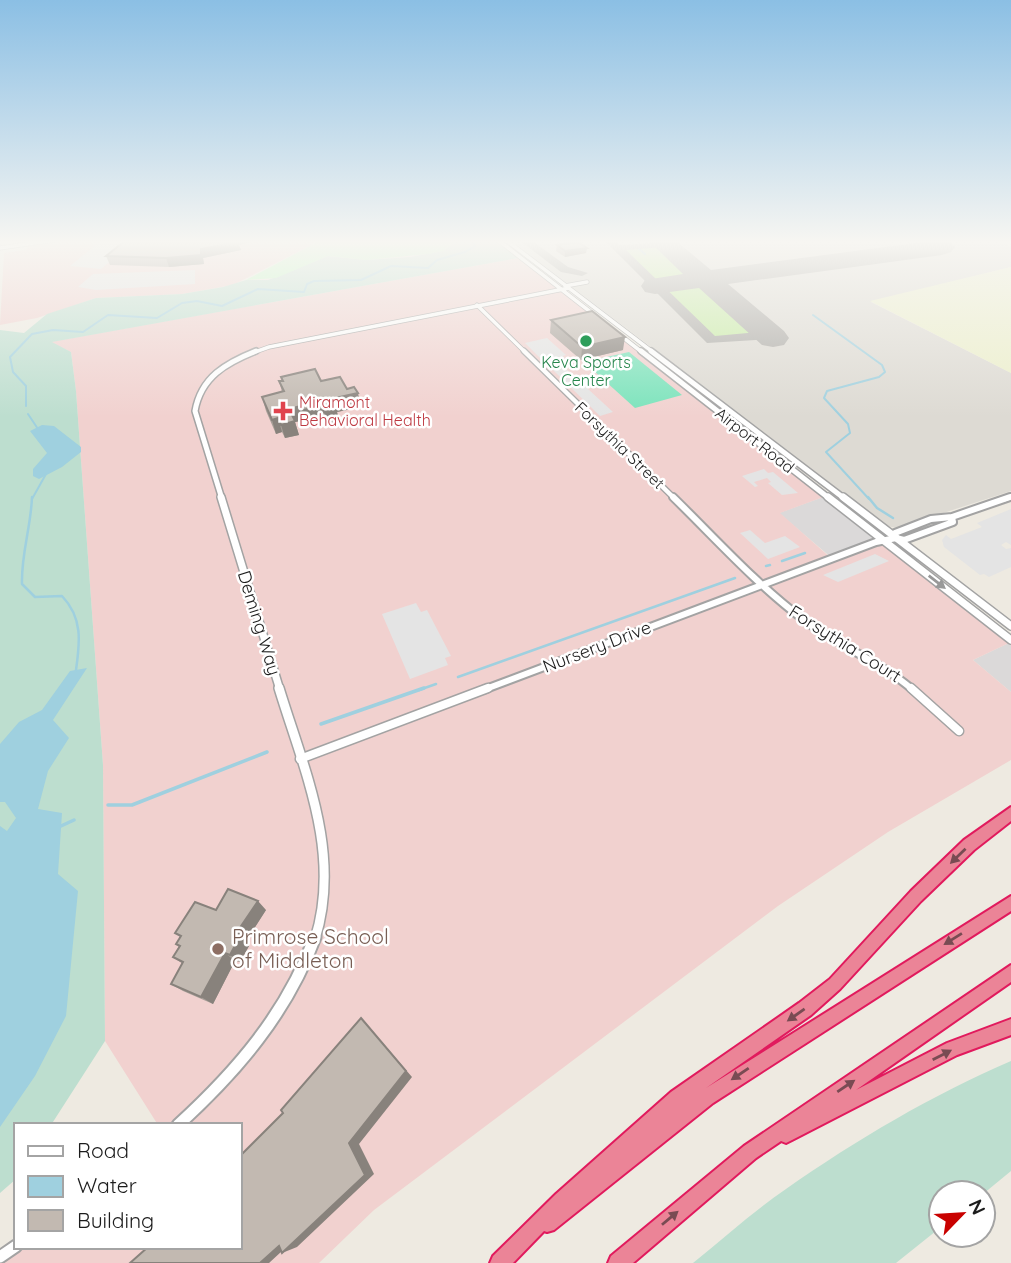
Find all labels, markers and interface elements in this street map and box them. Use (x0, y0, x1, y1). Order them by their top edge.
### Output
marker: Keva Sports Center (578, 333, 594, 349)
place label: Keva Sports Center (541, 352, 631, 390)
place label: Miramont Behavioral Health (299, 392, 431, 430)
street label: Forsythia Street (571, 397, 669, 493)
marker: Miramont Behavioral Health (273, 401, 293, 421)
street label: Airport Road (711, 403, 799, 477)
street label: Deming Way (233, 568, 286, 678)
one-way arrow (928, 575, 946, 589)
street label: Forsythia Court (785, 600, 906, 687)
street label: Nursery Drive (539, 615, 654, 678)
one-way arrow (950, 847, 967, 863)
place label: Primrose School of Middleton (232, 923, 389, 973)
one-way arrow (943, 932, 963, 945)
marker: Primrose School of Middleton (210, 941, 226, 957)
one-way arrow (787, 1008, 805, 1022)
one-way arrow (932, 1050, 952, 1061)
one-way arrow (731, 1067, 750, 1080)
one-way arrow (837, 1079, 855, 1093)
legend (14, 1123, 242, 1249)
text: Road (77, 1137, 129, 1163)
text: Water (77, 1172, 137, 1198)
north arrow (927, 1179, 997, 1249)
text: N (964, 1195, 991, 1218)
text: Building (77, 1207, 154, 1233)
one-way arrow (661, 1211, 678, 1226)

